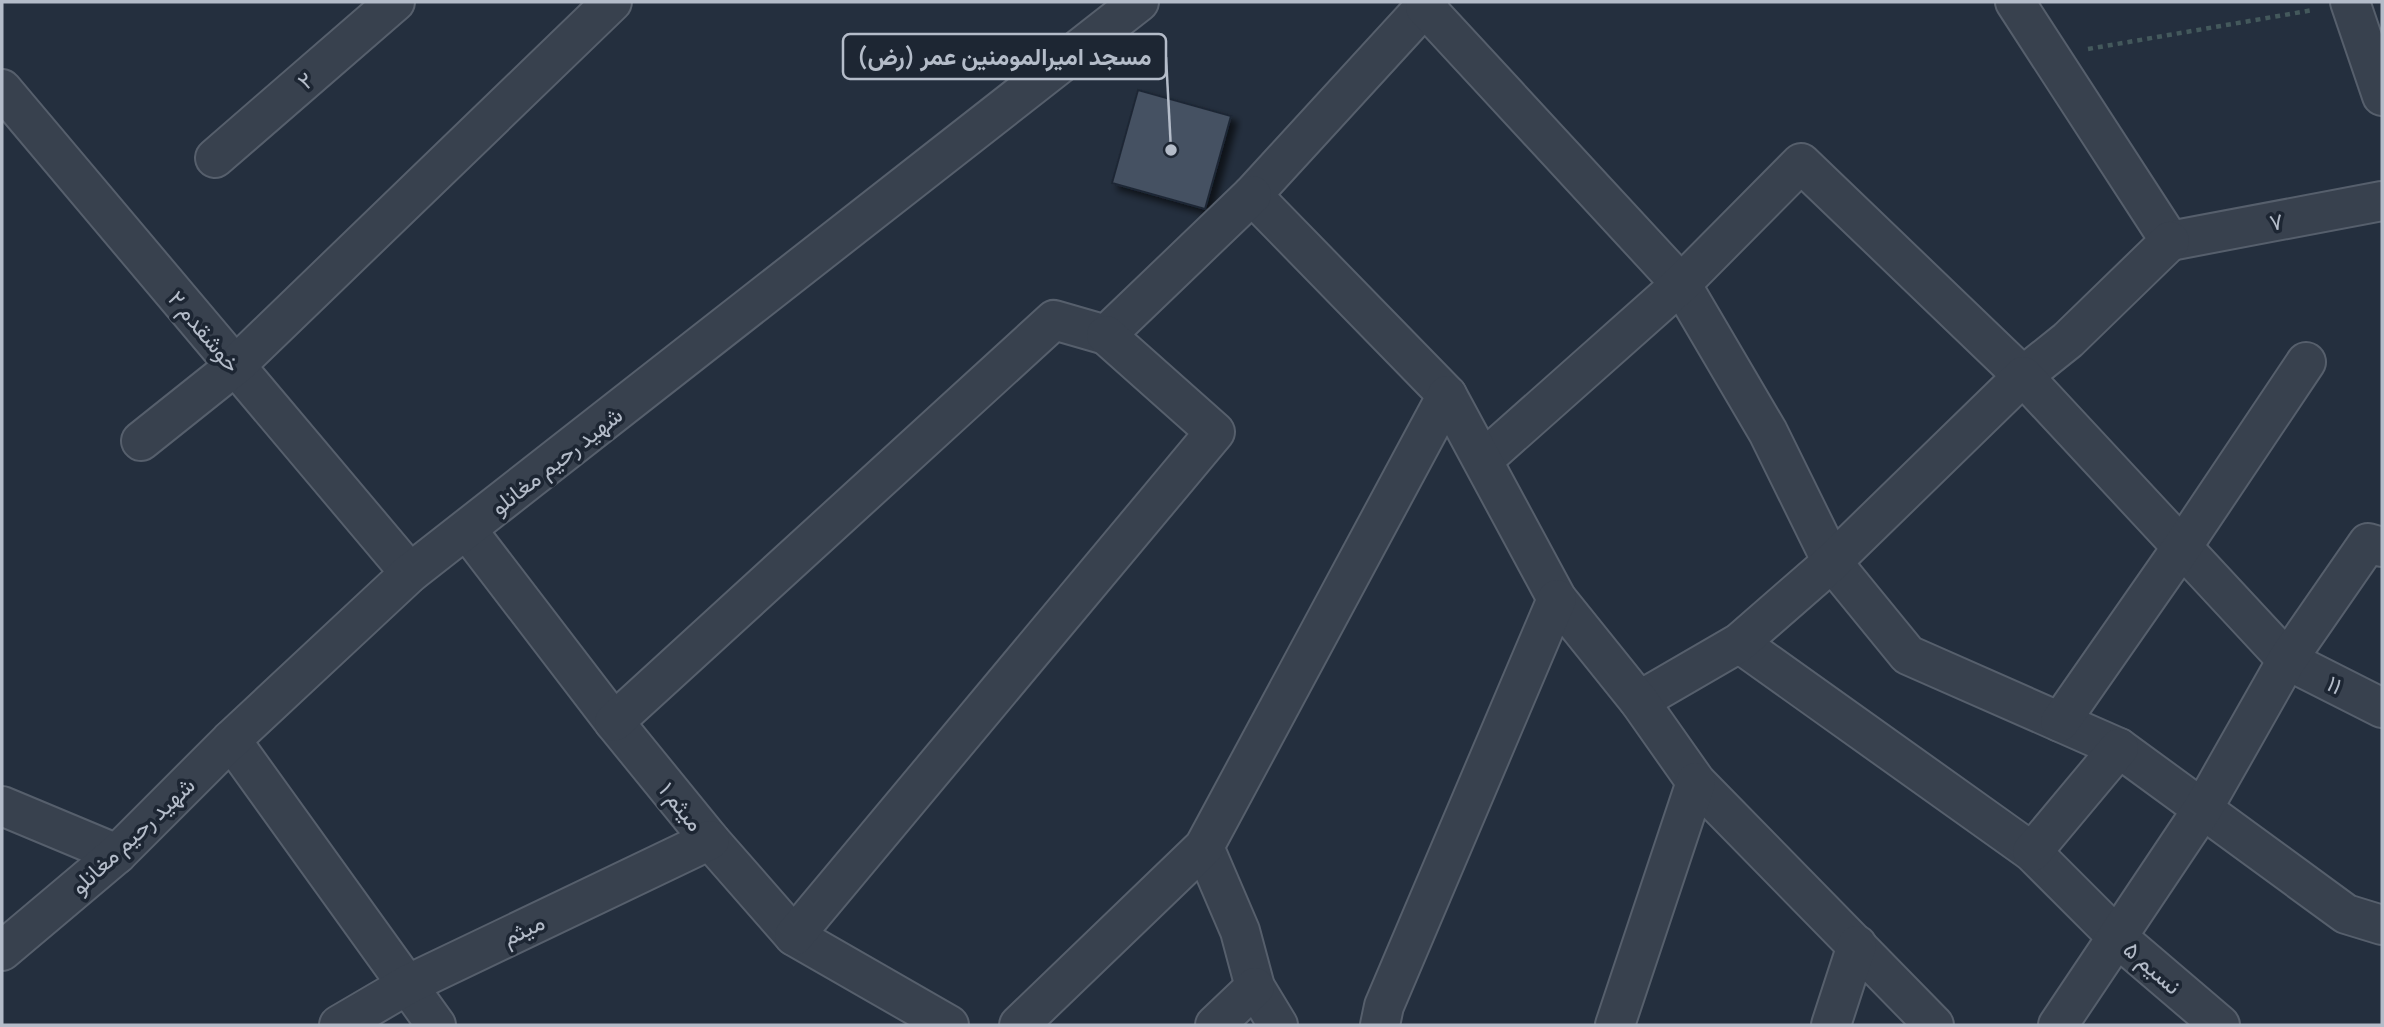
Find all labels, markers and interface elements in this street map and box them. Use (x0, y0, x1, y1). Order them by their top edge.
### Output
callout: مسجد امیرالمومنین عمر (رض) (843, 34, 1166, 79)
text: مسجد امیرالمومنین عمر (رض) (857, 39, 1151, 72)
street label: ۲ (290, 64, 320, 96)
street label: ۷ (2267, 204, 2285, 238)
street label: ۲ خوشقدم (161, 283, 249, 379)
street label: شهید رحیم مغانلو (483, 398, 629, 522)
street label: ۱۱ (2322, 667, 2348, 701)
street label: شهید رحیم مغانلو (63, 769, 201, 901)
street label: ۱ میثم (652, 775, 712, 837)
street label: میثم (496, 905, 550, 953)
street label: نسیم ۵ (2117, 933, 2189, 1001)

